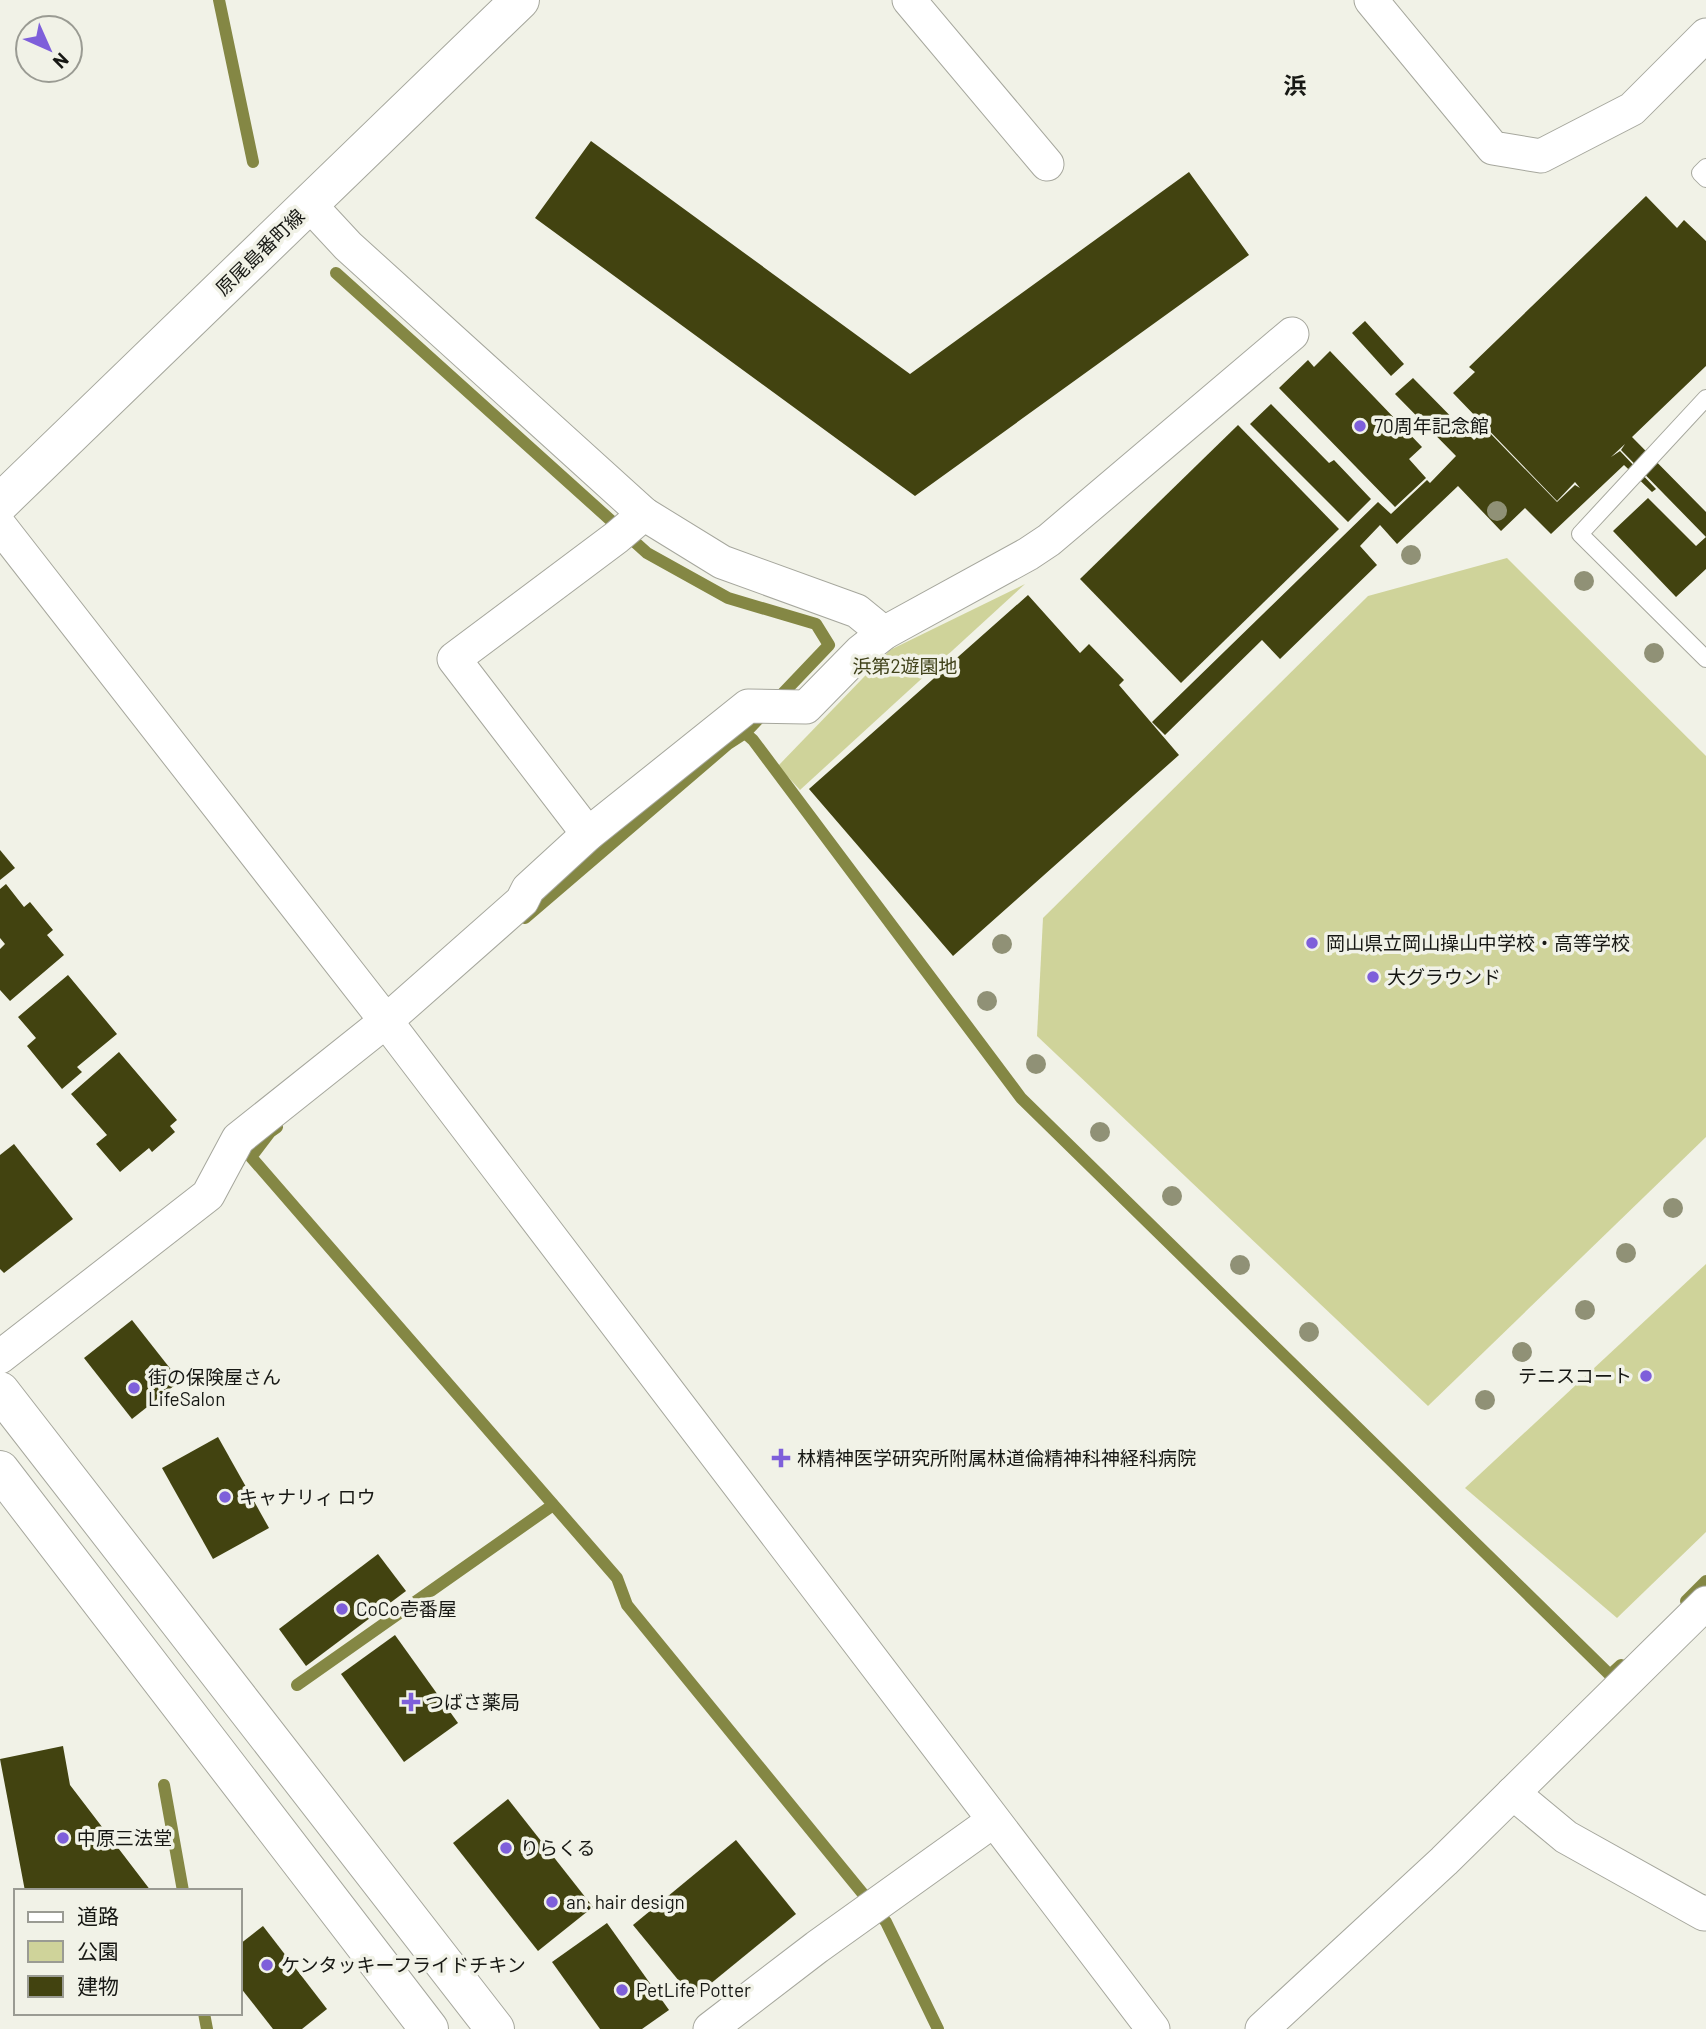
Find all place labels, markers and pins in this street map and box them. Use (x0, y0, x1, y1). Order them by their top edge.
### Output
place label: 70周年記念館 (1374, 414, 1489, 437)
marker: 70周年記念館 (1352, 418, 1368, 434)
place label: 岡山県立岡山操山中学校・高等学校 (1326, 931, 1630, 954)
marker: 岡山県立岡山操山中学校・高等学校 (1304, 935, 1320, 951)
place label: 大グラウンド (1387, 965, 1501, 988)
marker: 大グラウンド (1365, 969, 1381, 985)
place label: テニスコート (1518, 1364, 1632, 1387)
place label: 街の保険屋さん LifeSalon (148, 1365, 281, 1410)
marker: テニスコート (1638, 1368, 1654, 1384)
marker: 街の保険屋さん LifeSalon (126, 1380, 142, 1396)
place label: 林精神医学研究所附属林道倫精神科神経科病院 (797, 1446, 1196, 1469)
marker: 林精神医学研究所附属林道倫精神科神経科病院 (771, 1448, 791, 1468)
place label: キャナリィ ロウ (239, 1485, 376, 1508)
marker: キャナリィ ロウ (217, 1489, 233, 1505)
place label: CoCo壱番屋 (356, 1597, 457, 1620)
marker: CoCo壱番屋 (334, 1601, 350, 1617)
place label: つばさ薬局 (425, 1690, 520, 1713)
marker: つばさ薬局 (403, 1694, 419, 1710)
place label: 中原三法堂 (77, 1826, 172, 1849)
marker: 中原三法堂 (55, 1830, 71, 1846)
place label: りらくる (520, 1836, 596, 1859)
marker: りらくる (498, 1840, 514, 1856)
place label: an. hair design (566, 1890, 685, 1913)
marker: an. hair design (544, 1894, 560, 1910)
place label: ケンタッキーフライドチキン (281, 1953, 526, 1976)
marker: ケンタッキーフライドチキン (259, 1957, 275, 1973)
place label: PetLife Potter (636, 1978, 751, 2001)
marker: PetLife Potter (614, 1982, 630, 1998)

